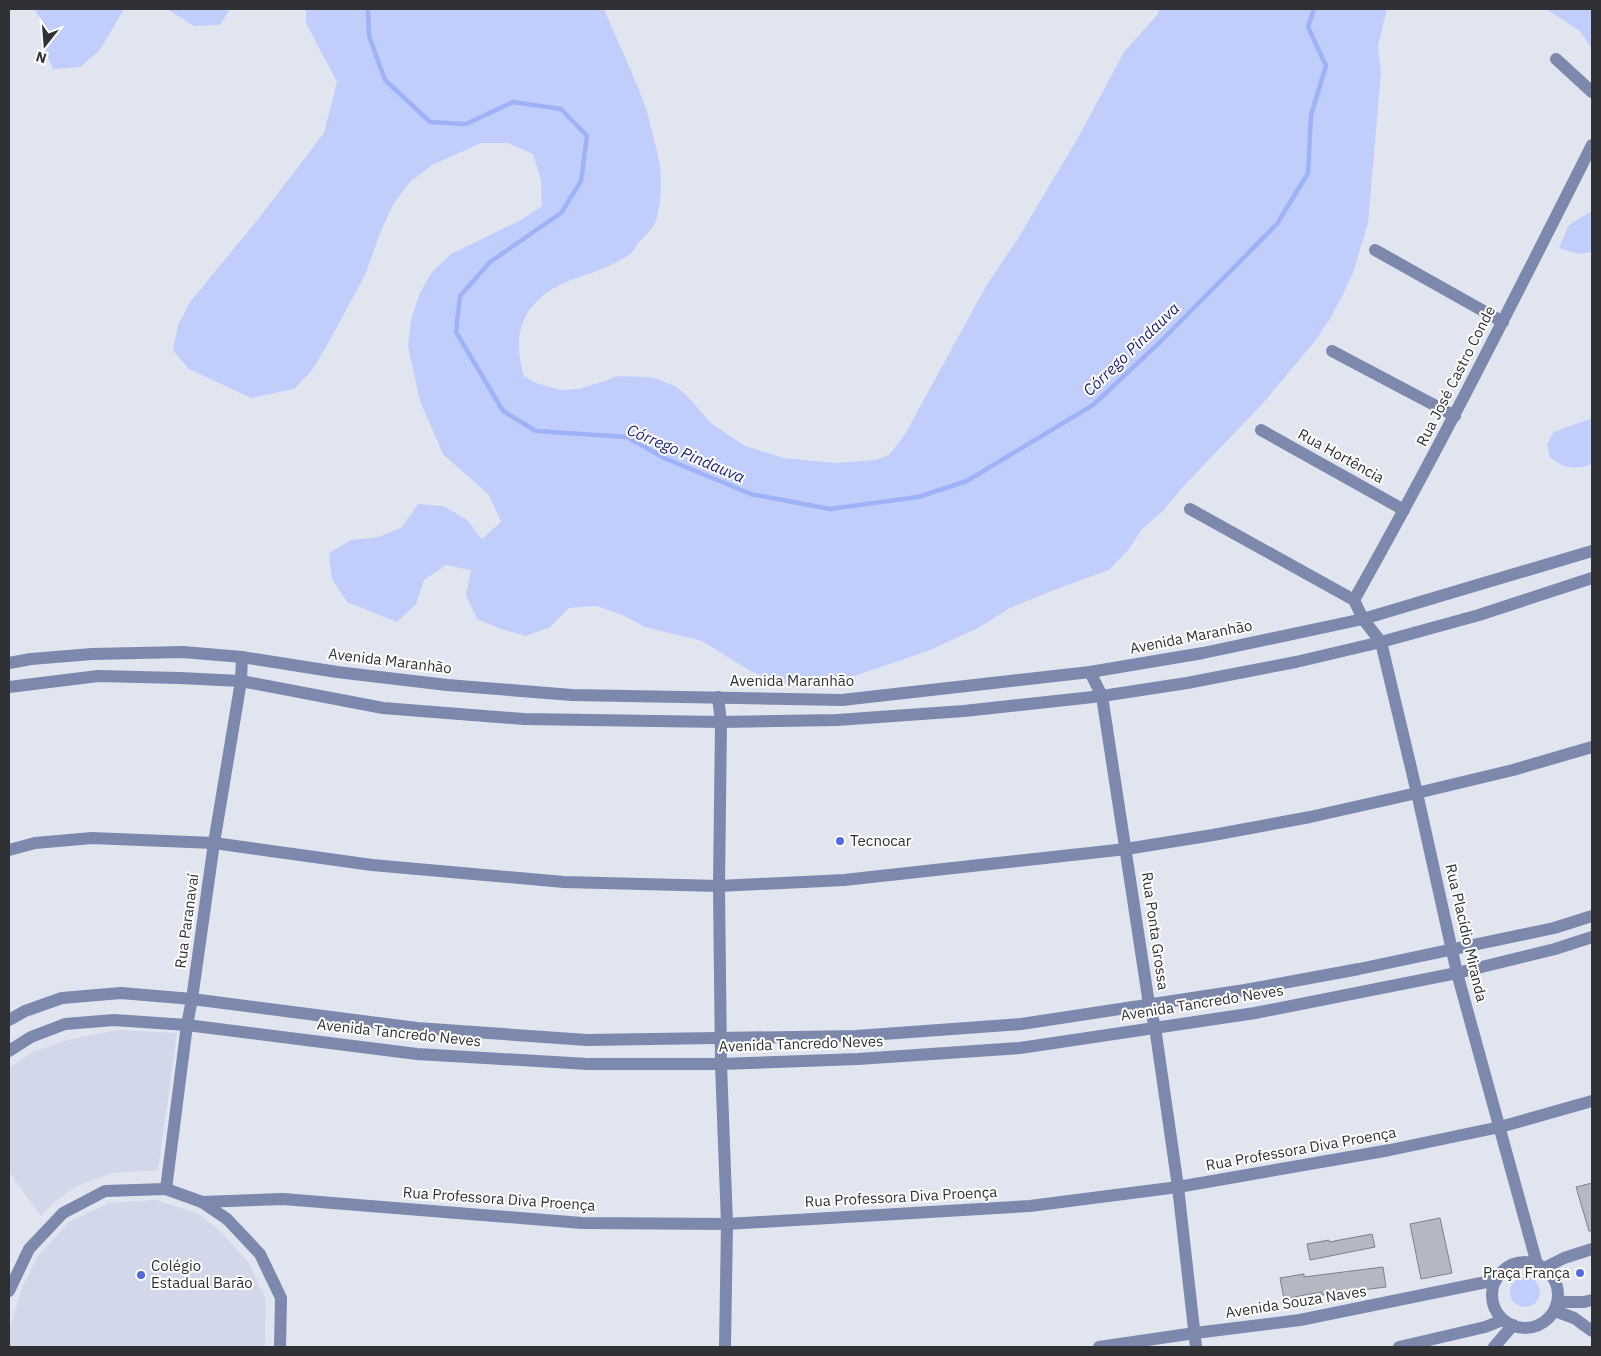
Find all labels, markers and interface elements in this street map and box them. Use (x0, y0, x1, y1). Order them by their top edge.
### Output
north arrow (20, 20, 70, 70)
text: N (34, 47, 49, 68)
water label: Córrego Pindauva (1079, 298, 1183, 400)
street label: Rua José Castro Conde (1412, 302, 1499, 449)
water label: Córrego Pindauva (624, 419, 748, 487)
street label: Rua Hortência (1295, 424, 1388, 487)
street label: Avenida Maranhão (1128, 615, 1254, 658)
street label: Avenida Maranhão (327, 643, 453, 678)
street label: Avenida Maranhão (730, 671, 854, 690)
place label: Tecnocar (850, 831, 912, 850)
marker: Tecnocar (834, 835, 846, 847)
street label: Rua Placídio Miranda (1441, 862, 1492, 1004)
street label: Rua Ponta Grossa (1138, 871, 1173, 991)
street label: Rua Paranavaí (170, 872, 203, 970)
street label: Avenida Tancredo Neves (1119, 980, 1285, 1025)
street label: Avenida Tancredo Neves (316, 1014, 482, 1051)
street label: Avenida Tancredo Neves (718, 1031, 884, 1056)
street label: Rua Professora Diva Proença (1204, 1122, 1398, 1175)
street label: Rua Professora Diva Proença (402, 1182, 596, 1215)
street label: Rua Professora Diva Proença (804, 1182, 998, 1211)
place label: Colégio Estadual Barão (151, 1256, 253, 1292)
place label: Praça França (1483, 1263, 1570, 1282)
marker: Praça França (1574, 1267, 1586, 1279)
marker: Colégio Estadual Barão (135, 1269, 147, 1281)
street label: Avenida Souza Naves (1224, 1281, 1368, 1322)

